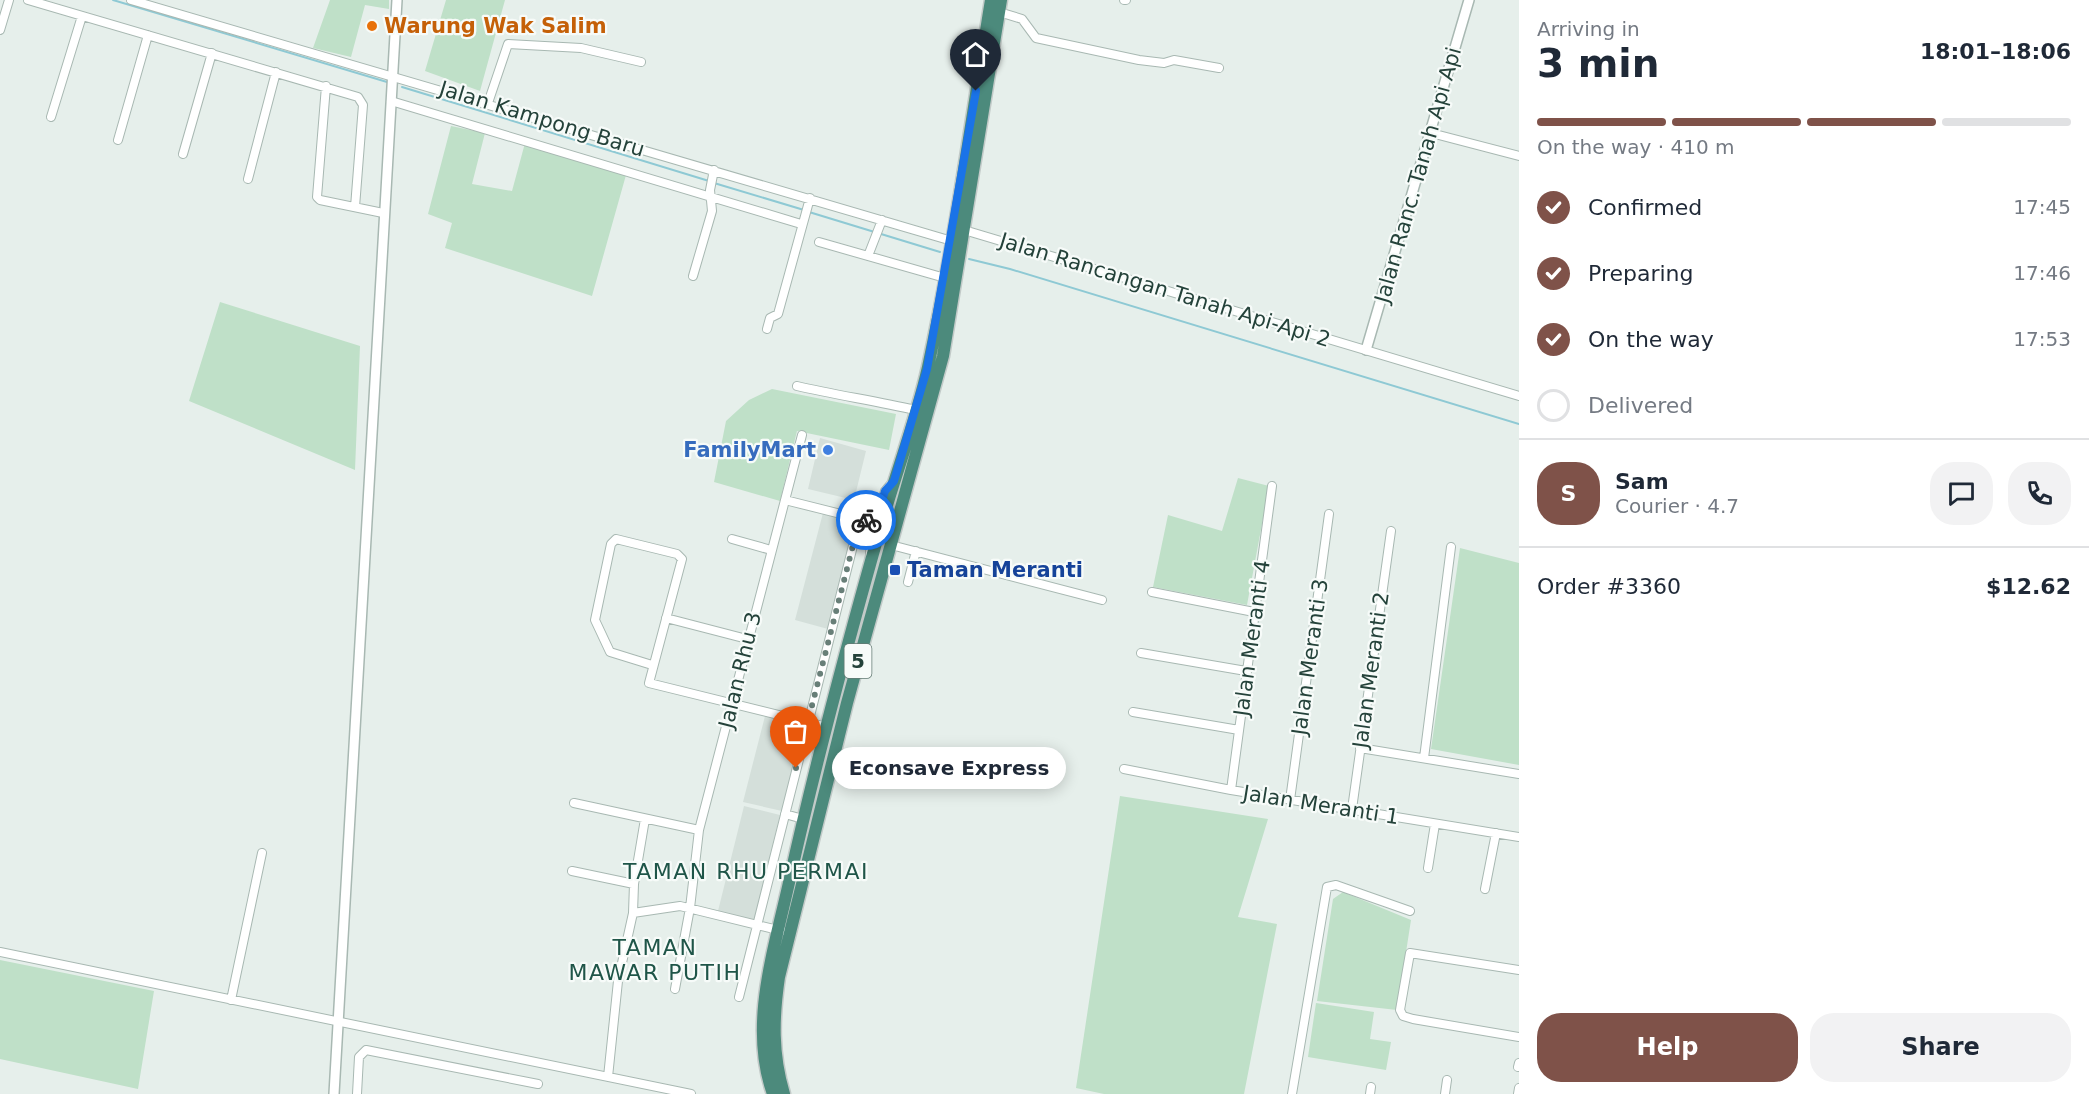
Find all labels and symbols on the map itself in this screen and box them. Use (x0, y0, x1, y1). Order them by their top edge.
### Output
place label: Warung Wak Salim (384, 14, 607, 38)
marker: Warung Wak Salim (365, 19, 379, 33)
pin (950, 29, 1001, 91)
street label: Jalan Ranc. Tanah Api Api (1369, 44, 1466, 308)
street label: Jalan Kampong Baru (435, 76, 647, 162)
street label: Jalan Rancangan Tanah Api-Api 2 (995, 228, 1333, 352)
place label: FamilyMart (683, 438, 816, 462)
marker: FamilyMart (821, 443, 835, 457)
courier (836, 490, 896, 550)
place label: Taman Meranti (907, 558, 1083, 582)
street label: Jalan Meranti 4 (1229, 558, 1275, 720)
marker: Taman Meranti (888, 563, 902, 577)
street label: Jalan Meranti 3 (1287, 577, 1333, 739)
street label: Jalan Meranti 2 (1348, 590, 1394, 752)
street label: Jalan Rhu 3 (713, 609, 766, 733)
road number: 5 (844, 644, 872, 678)
pin (770, 706, 821, 768)
callout: Econsave Express (832, 747, 1066, 789)
street label: Jalan Meranti 1 (1239, 780, 1401, 829)
district label: TAMAN RHU PERMAI (622, 859, 869, 884)
district label: TAMAN MAWAR PUTIH (568, 935, 742, 985)

